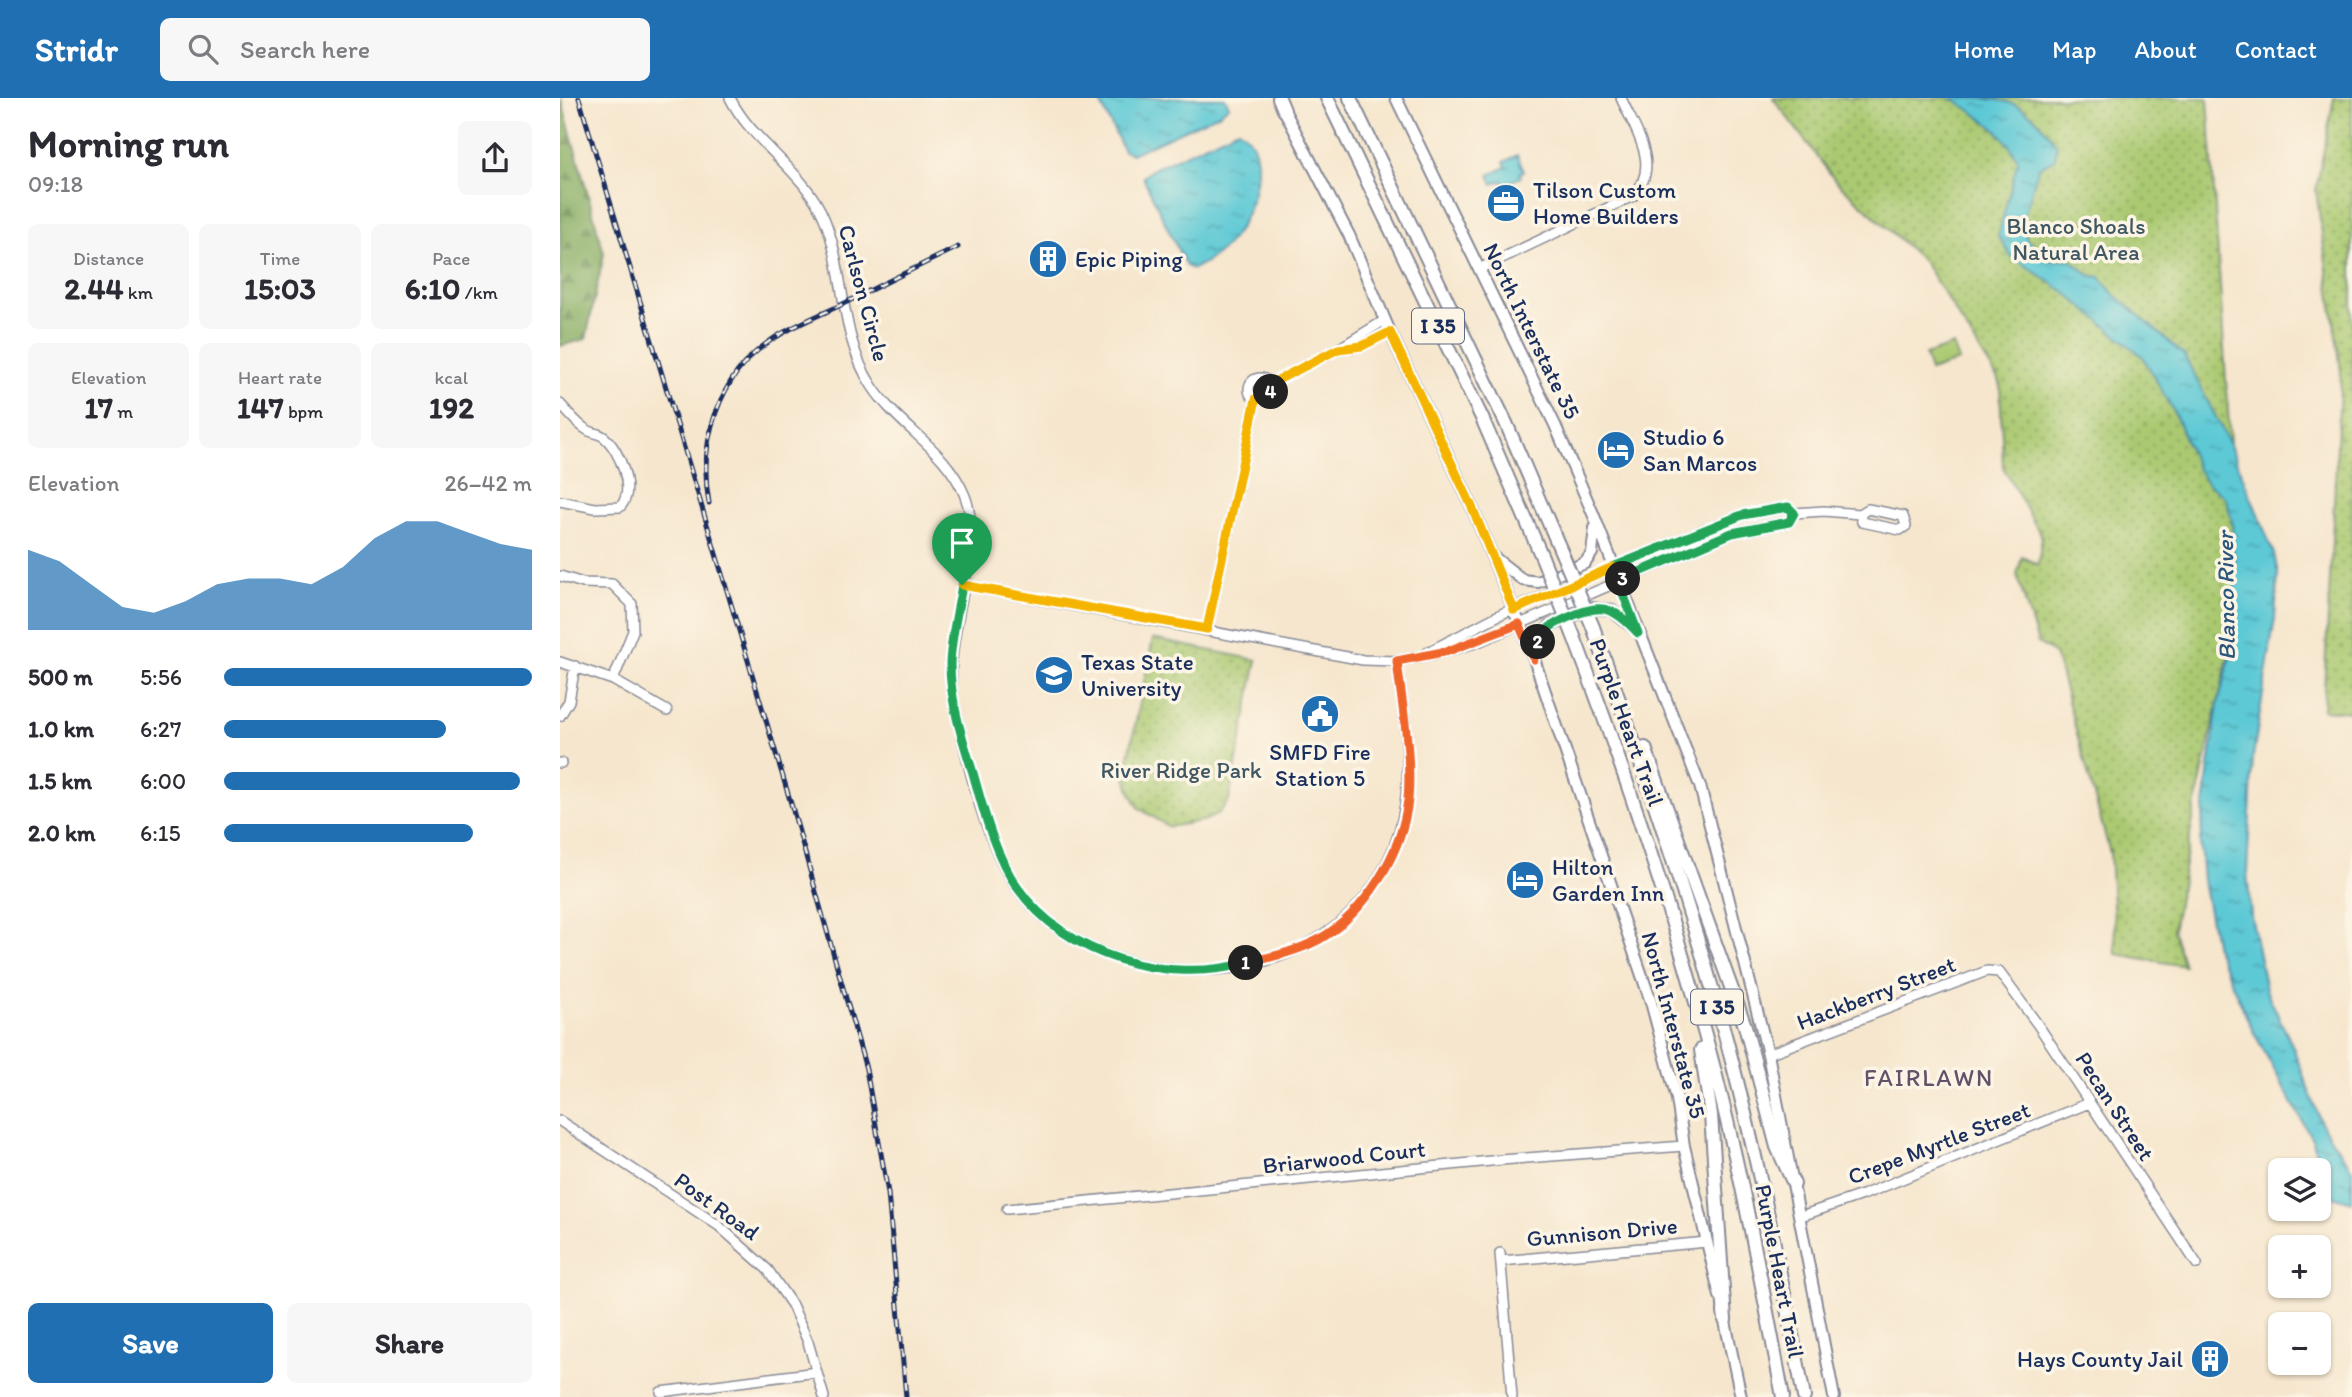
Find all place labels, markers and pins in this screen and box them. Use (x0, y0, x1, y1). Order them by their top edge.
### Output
place label: Tilson Custom Home Builders (1533, 176, 1679, 230)
office icon: Tilson Custom Home Builders (1485, 182, 1527, 224)
building icon: Epic Piping (1027, 238, 1069, 280)
place label: Epic Piping (1075, 245, 1183, 273)
pin: 4 (1254, 374, 1288, 410)
place label: Studio 6 San Marcos (1643, 423, 1757, 477)
hotel icon: Studio 6 San Marcos (1595, 429, 1637, 471)
pin (932, 513, 992, 585)
pin: 3 (1606, 561, 1640, 596)
pin: 2 (1520, 624, 1556, 660)
place label: Texas State University (1081, 648, 1194, 702)
school or university icon: Texas State University (1033, 654, 1075, 696)
public building icon: SMFD Fire Station 5 (1299, 693, 1341, 735)
place label: SMFD Fire Station 5 (1269, 738, 1371, 792)
place label: Hilton Garden Inn (1552, 853, 1664, 907)
hotel icon: Hilton Garden Inn (1504, 859, 1546, 901)
pin: 1 (1228, 946, 1264, 980)
building icon: Hays County Jail (2189, 1338, 2231, 1380)
place label: Hays County Jail (2017, 1345, 2183, 1373)

